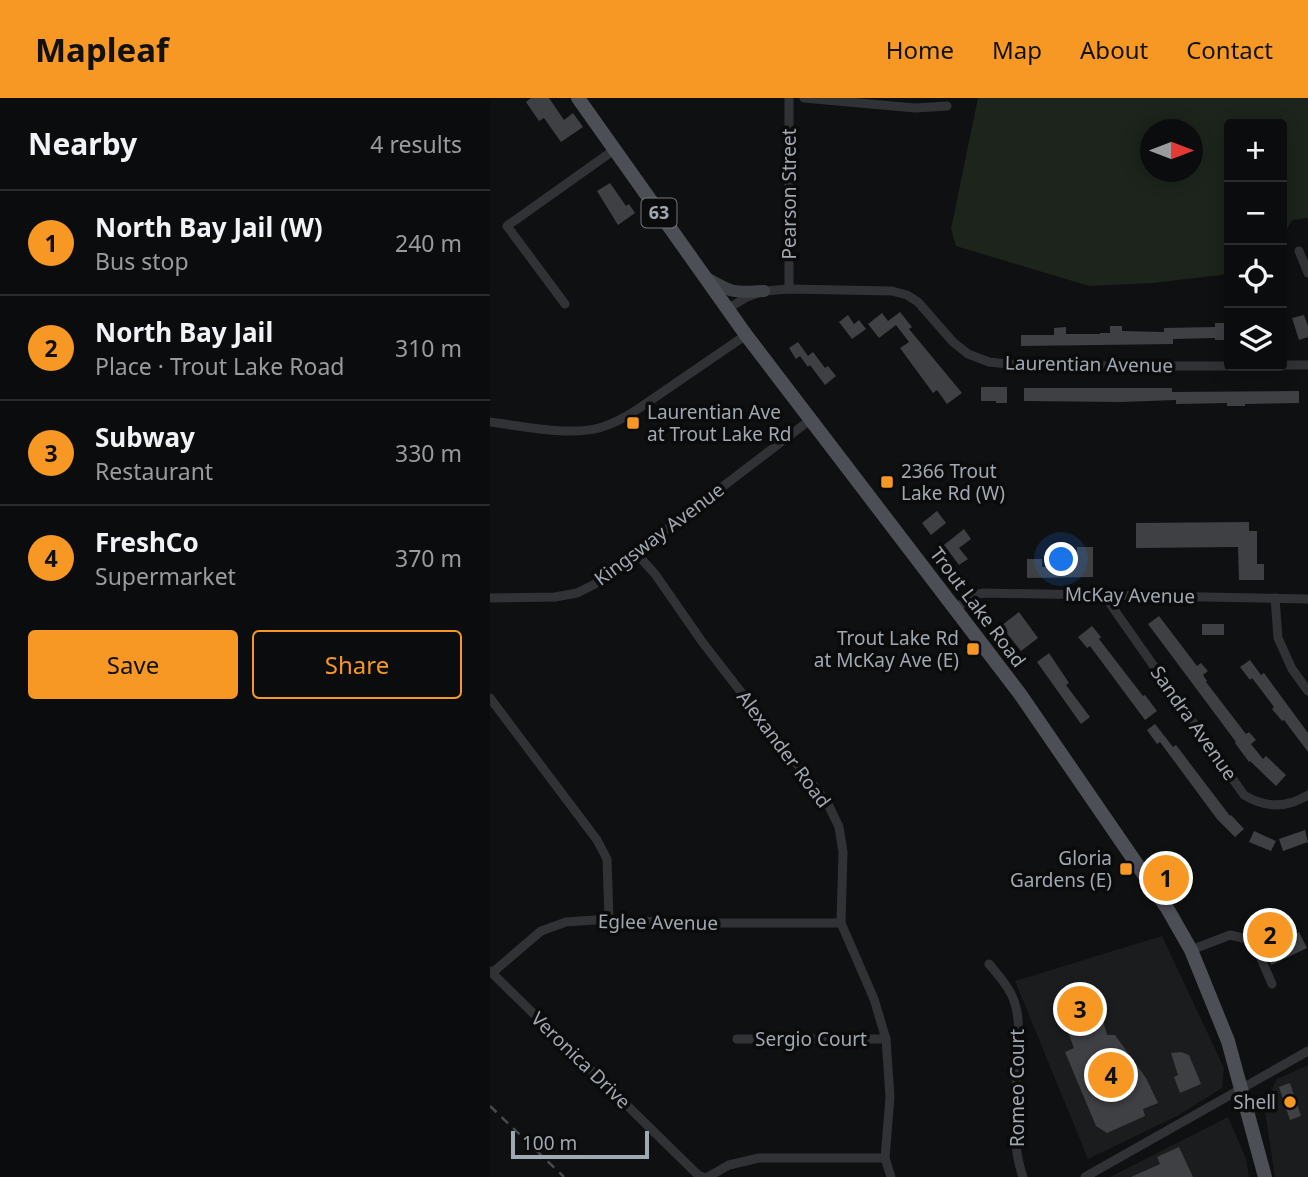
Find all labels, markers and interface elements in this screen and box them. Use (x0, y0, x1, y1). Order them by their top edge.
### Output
text: Mapleaf (35, 27, 169, 72)
text: Home (886, 33, 954, 66)
text: Map (992, 33, 1042, 66)
text: About (1080, 33, 1148, 66)
text: Contact (1186, 33, 1273, 66)
north arrow (1140, 119, 1203, 182)
map controls (1224, 119, 1287, 371)
button: + (1224, 119, 1287, 182)
text: Nearby (28, 123, 137, 164)
text: 4 results (370, 128, 462, 160)
street label: Pearson Street (776, 128, 802, 260)
button: − (1224, 182, 1287, 245)
road number: 63 (642, 198, 676, 228)
text: North Bay Jail (W) (95, 209, 323, 245)
text: 1 (44, 227, 58, 259)
text: 240 m (395, 227, 462, 259)
text: Bus stop (95, 245, 189, 277)
button: locate (1224, 245, 1287, 308)
button: layers (1224, 308, 1287, 371)
text: North Bay Jail (95, 314, 273, 350)
text: 2 (44, 332, 58, 364)
text: 310 m (395, 332, 462, 364)
text: Place · Trout Lake Road (95, 350, 344, 382)
street label: Laurentian Avenue (1005, 350, 1173, 378)
place label: Laurentian Ave at Trout Lake Rd (647, 399, 792, 447)
marker: Laurentian Ave at Trout Lake Rd (625, 415, 641, 431)
text: Subway (95, 419, 195, 455)
text: 3 (44, 437, 58, 469)
text: 330 m (395, 437, 462, 469)
text: Restaurant (95, 455, 213, 487)
place label: 2366 Trout Lake Rd (W) (901, 458, 1005, 506)
marker: 2366 Trout Lake Rd (W) (879, 474, 895, 490)
street label: Kingsway Avenue (589, 477, 729, 591)
text: FreshCo (95, 524, 199, 560)
text: 4 (44, 542, 58, 574)
text: 370 m (395, 542, 462, 574)
street label: Trout Lake Road (924, 542, 1032, 672)
your location (1044, 542, 1078, 576)
text: Supermarket (95, 560, 236, 592)
street label: McKay Avenue (1065, 581, 1195, 609)
place label: Trout Lake Rd at McKay Ave (E) (814, 625, 959, 673)
button: Save (28, 630, 238, 699)
button: Share (252, 630, 462, 699)
marker: Trout Lake Rd at McKay Ave (E) (965, 641, 981, 657)
street label: Sandra Avenue (1145, 661, 1243, 785)
street label: Alexander Road (731, 685, 837, 813)
place label: Gloria Gardens (E) (1010, 845, 1112, 893)
pin: 1 (1143, 852, 1189, 904)
marker: Gloria Gardens (E) (1118, 861, 1134, 877)
street label: Eglee Avenue (598, 908, 718, 936)
pin: 2 (1247, 909, 1293, 961)
pin: 3 (1057, 983, 1103, 1035)
street label: Veronica Drive (526, 1006, 636, 1114)
street label: Sergio Court (755, 1026, 867, 1052)
street label: Romeo Court (1004, 1029, 1030, 1147)
pin: 4 (1088, 1049, 1134, 1101)
place label: Shell (1233, 1089, 1276, 1115)
marker: Shell (1282, 1094, 1298, 1110)
scale bar (511, 1128, 649, 1160)
text: 100 m (522, 1130, 577, 1156)

